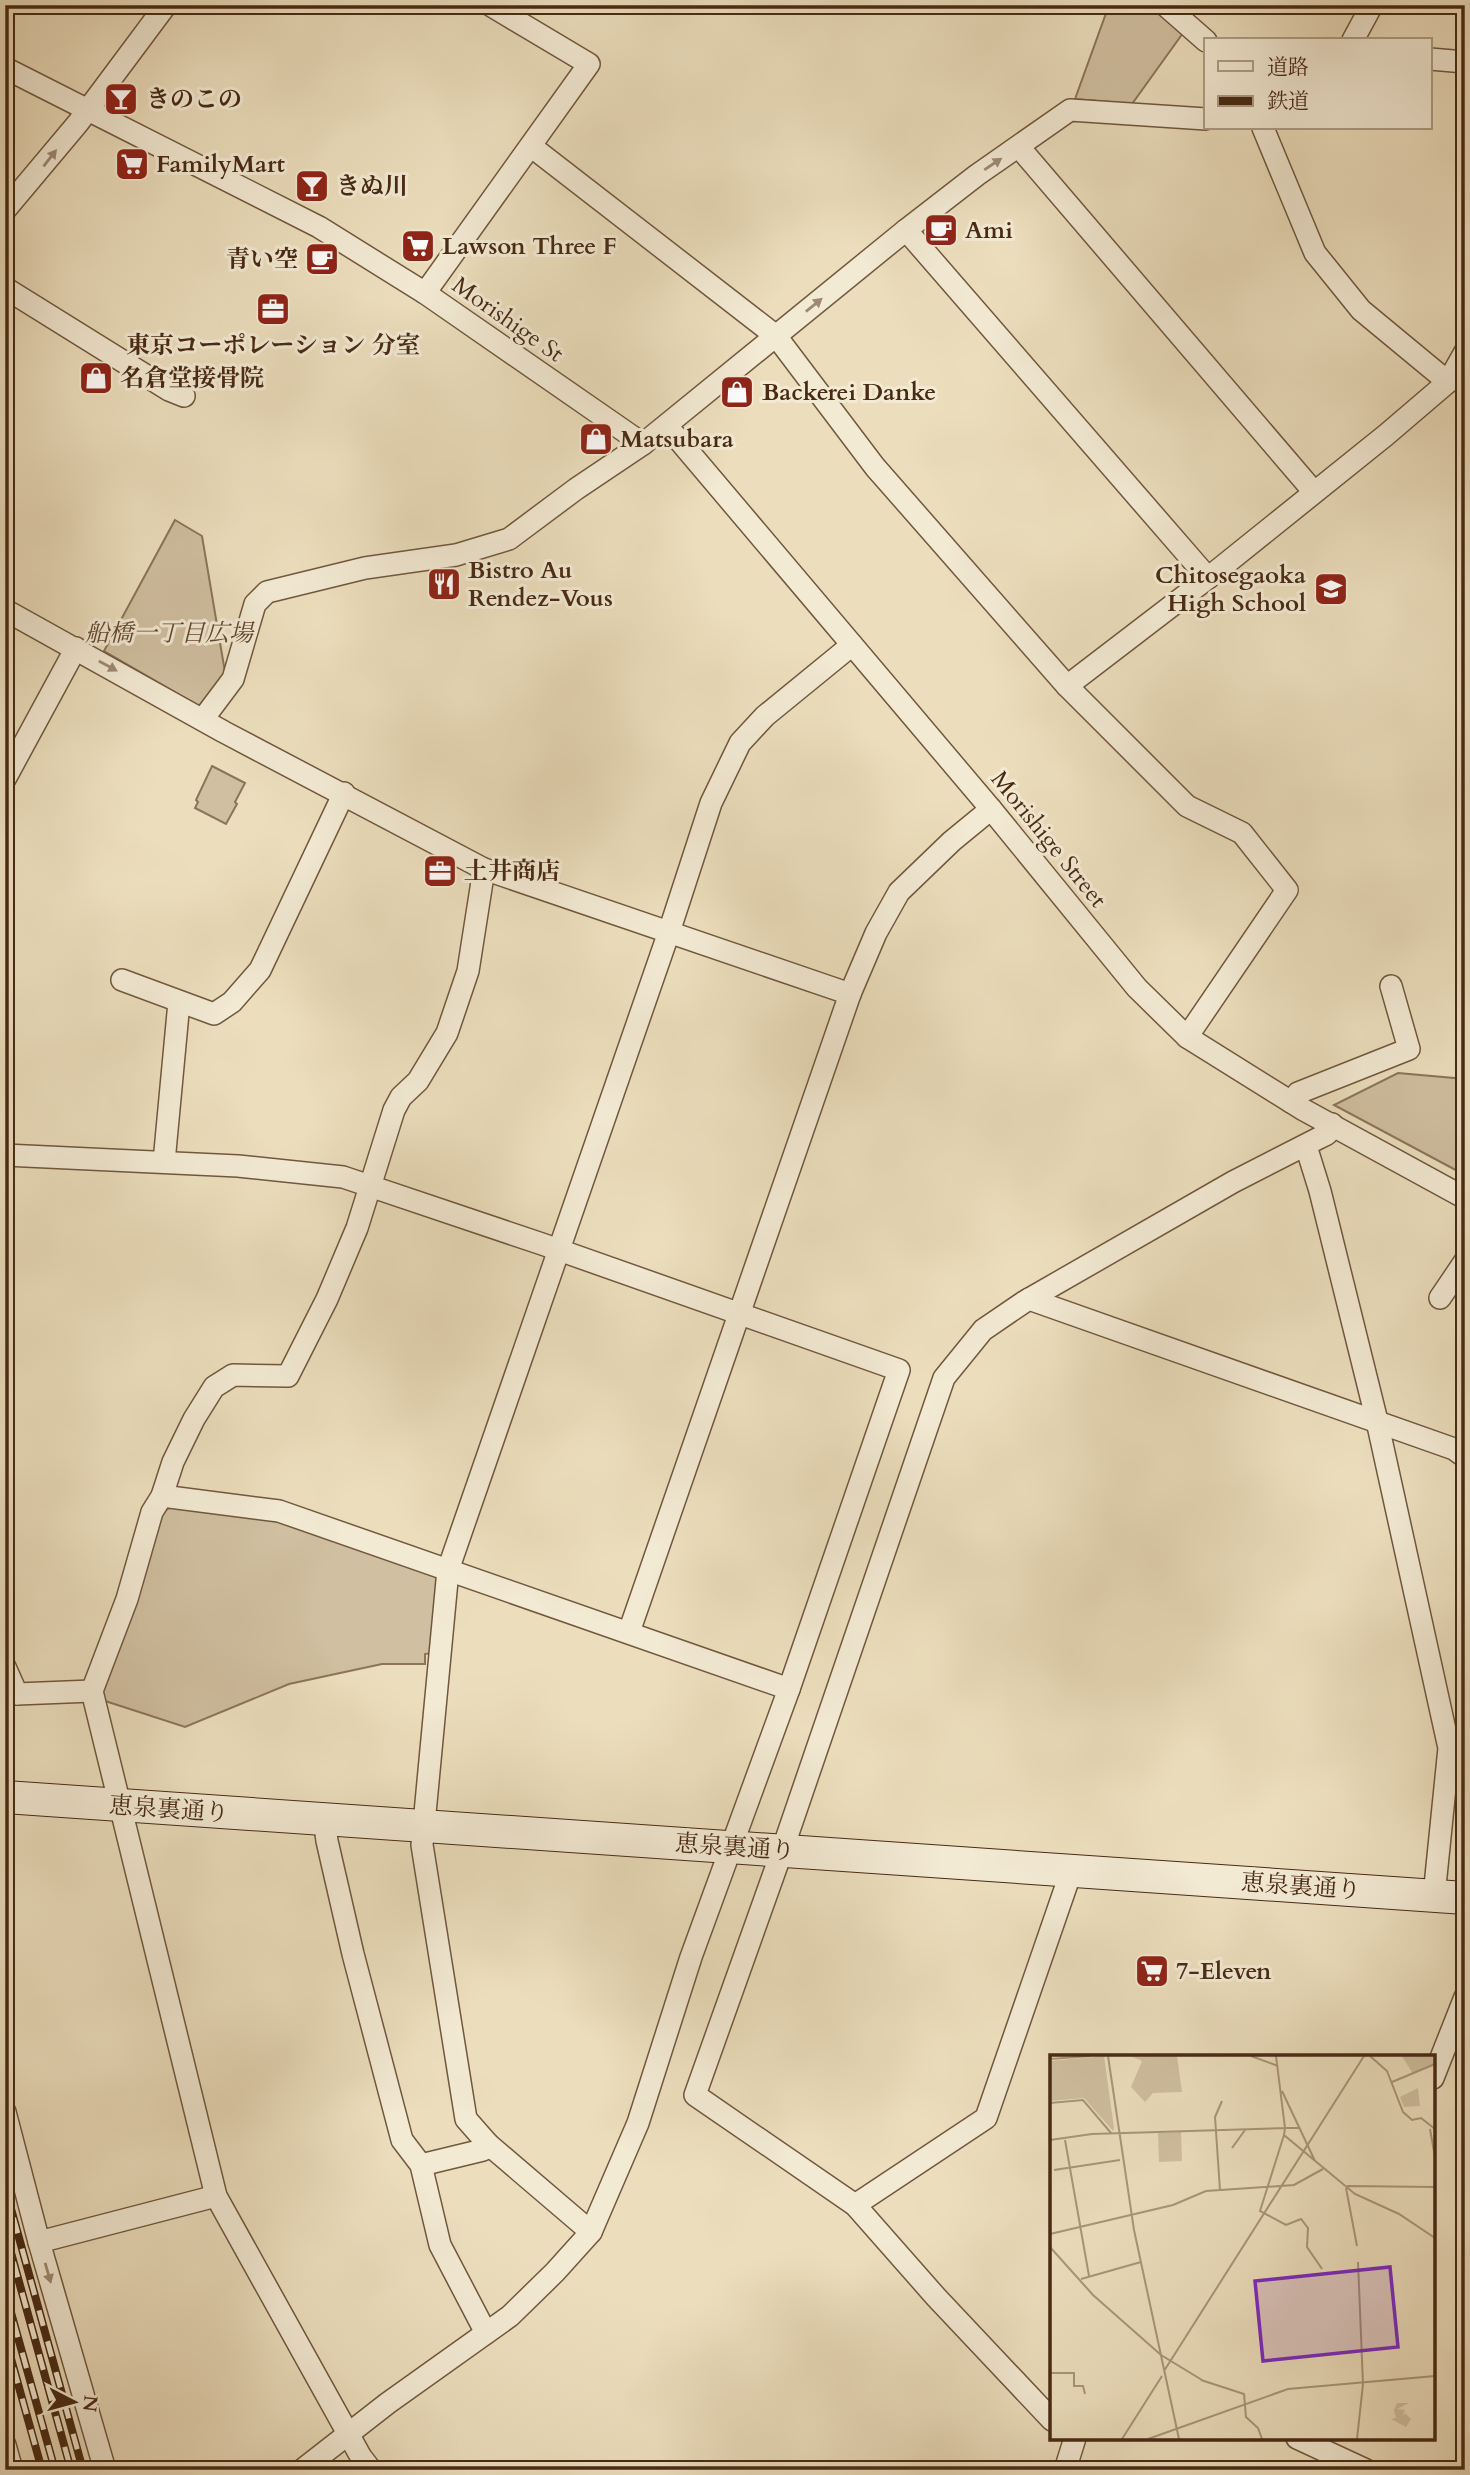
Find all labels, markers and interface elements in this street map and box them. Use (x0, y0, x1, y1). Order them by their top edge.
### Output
legend (1204, 38, 1432, 130)
text: 道路 (1267, 53, 1309, 82)
bar icon: きのこの (102, 80, 140, 118)
place label: きのこの (146, 83, 242, 116)
text: 鉄道 (1267, 87, 1309, 116)
supermarket icon: FamilyMart (113, 145, 151, 183)
place label: FamilyMart (156, 148, 286, 181)
one-way arrow (42, 150, 57, 168)
one-way arrow (983, 158, 1003, 171)
bar icon: きぬ川 (293, 167, 331, 205)
place label: きぬ川 (336, 170, 408, 203)
cafe icon: Ami (922, 211, 960, 249)
place label: Ami (965, 214, 1013, 247)
supermarket icon: Lawson Three F (399, 227, 437, 265)
place label: Lawson Three F (442, 230, 617, 263)
cafe icon: 青い空 (303, 240, 341, 278)
place label: 青い空 (226, 243, 298, 276)
street label: Morishige St (445, 269, 571, 370)
office icon: 東京コーポレーション 分室 (254, 290, 292, 328)
one-way arrow (805, 298, 823, 313)
place label: 東京コーポレーション 分室 (126, 329, 420, 362)
shop icon: 名倉堂接骨院 (77, 359, 115, 397)
place label: 名倉堂接骨院 (120, 362, 264, 395)
shop icon: Backerei Danke (718, 373, 756, 411)
place label: Backerei Danke (762, 376, 936, 409)
shop icon: Matsubara (577, 420, 615, 458)
place label: Matsubara (620, 423, 734, 456)
place label: Bistro Au Rendez-Vous (468, 554, 613, 615)
place label: Chitosegaoka High School (1155, 559, 1306, 620)
restaurant icon: Bistro Au Rendez-Vous (425, 565, 463, 603)
school or university icon: Chitosegaoka High School (1312, 570, 1350, 608)
park label: 船橋一丁目広場 (85, 617, 255, 650)
one-way arrow (98, 660, 118, 672)
street label: Morishige Street (983, 764, 1114, 915)
office icon: 土井商店 (421, 852, 459, 890)
place label: 土井商店 (464, 855, 560, 888)
street label: 恵泉裏通り (108, 1789, 230, 1830)
street label: 恵泉裏通り (674, 1827, 796, 1868)
street label: 恵泉裏通り (1240, 1866, 1362, 1907)
supermarket icon: 7-Eleven (1133, 1952, 1171, 1990)
place label: 7-Eleven (1176, 1955, 1272, 1988)
inset map (1050, 2055, 1435, 2440)
one-way arrow (43, 2263, 53, 2284)
north arrow (38, 2366, 108, 2436)
text: N (76, 2394, 104, 2414)

